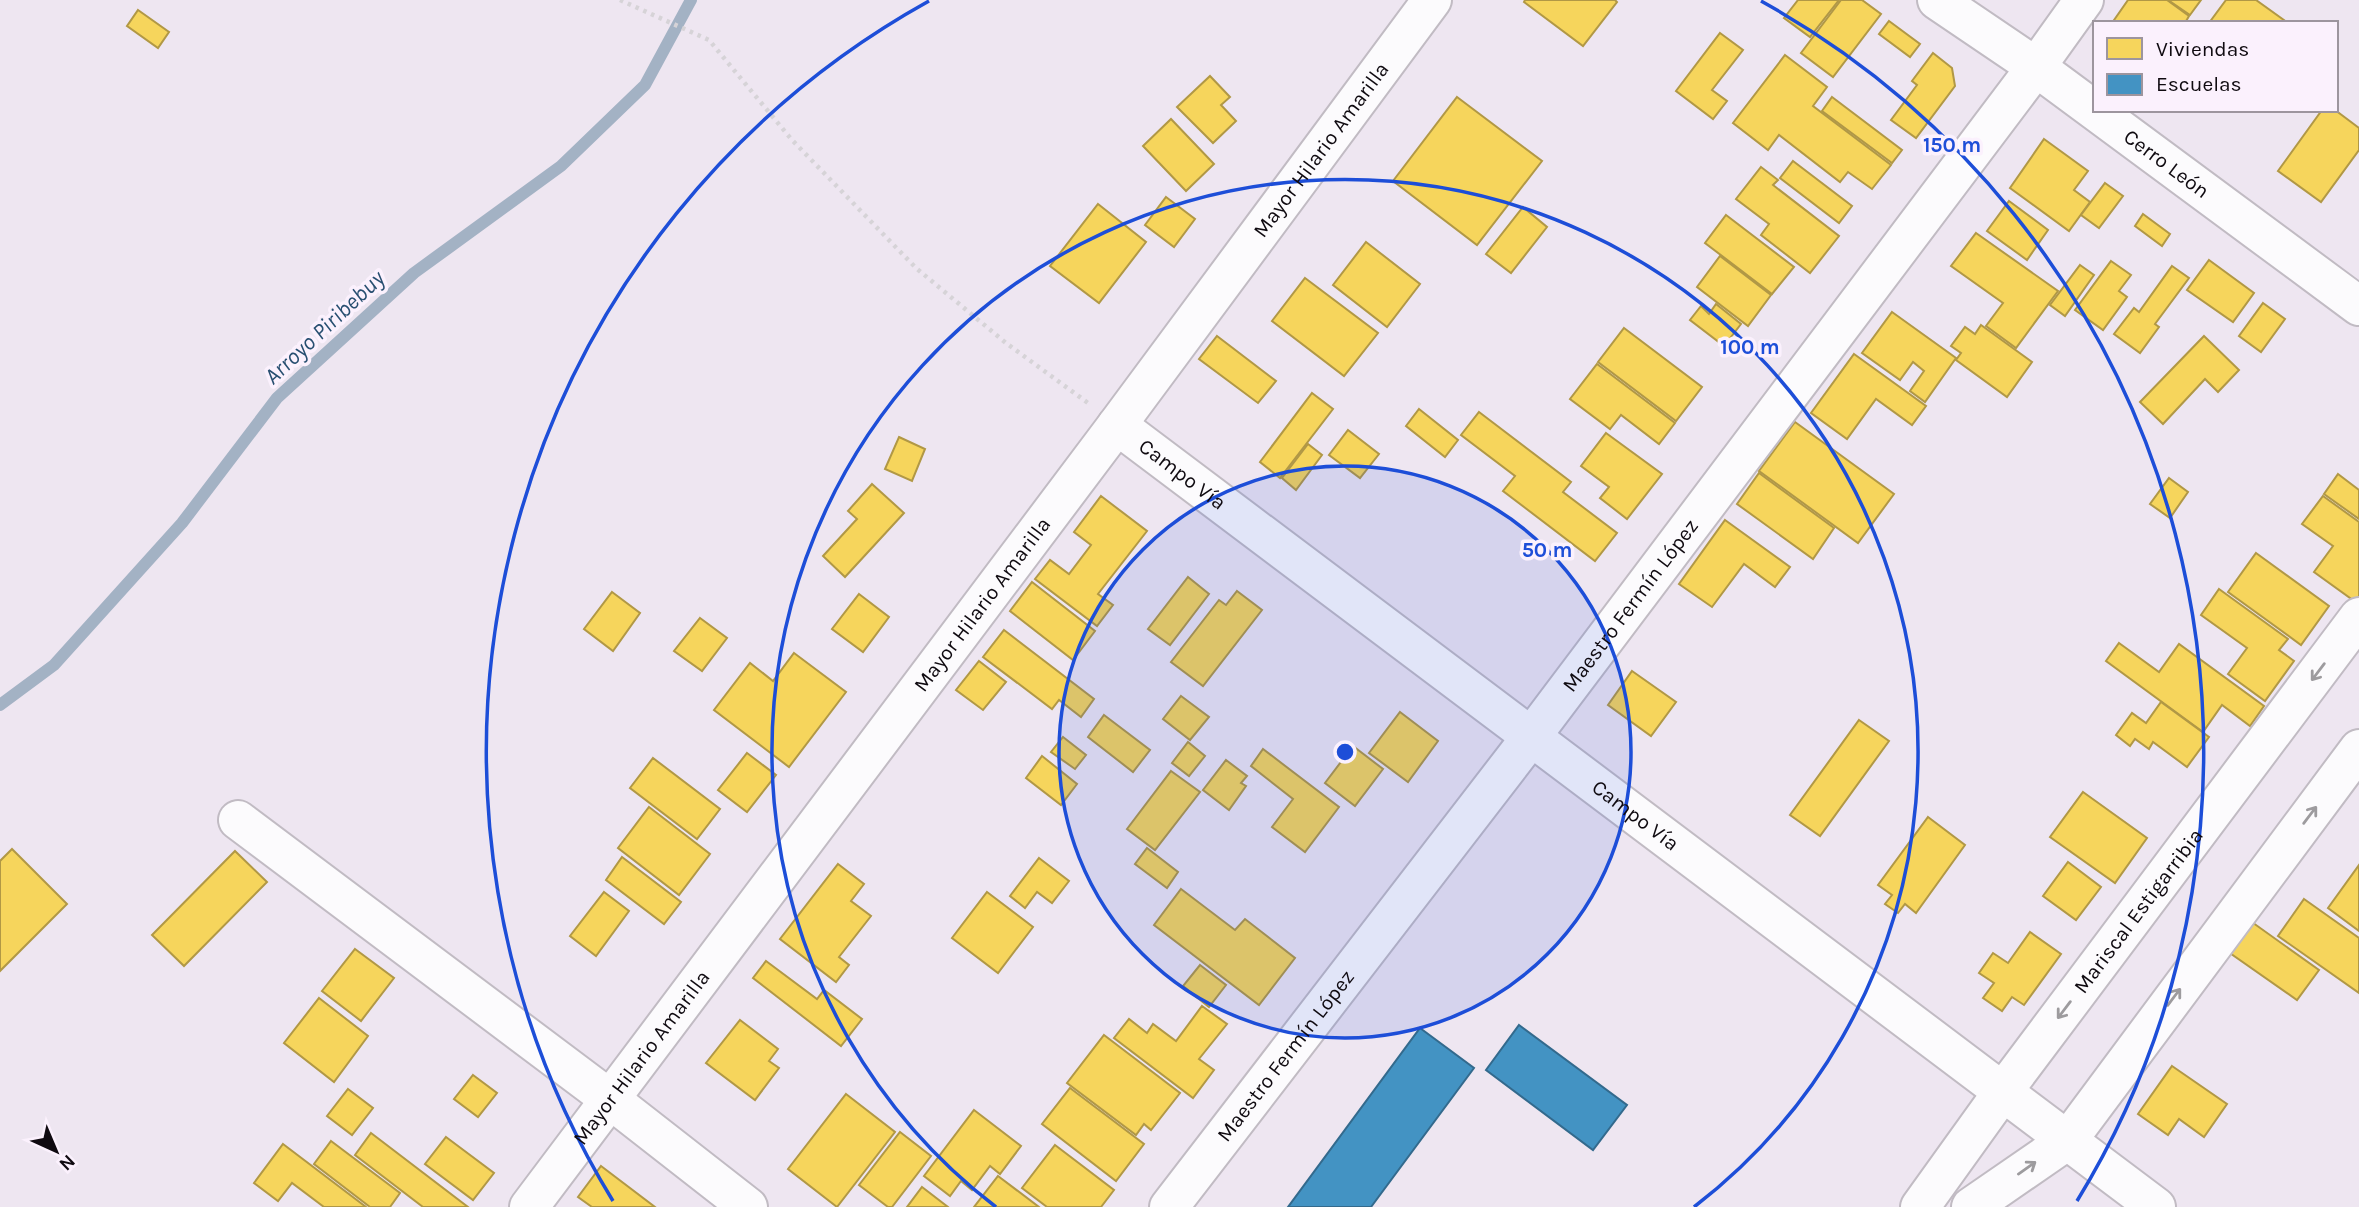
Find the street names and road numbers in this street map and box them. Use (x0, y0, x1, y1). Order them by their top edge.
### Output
street label: Mayor Hilario Amarilla (1248, 58, 1394, 242)
street label: Cerro León (2119, 124, 2214, 203)
street label: Campo Vía (1134, 434, 1231, 515)
street label: Mayor Hilario Amarilla (909, 512, 1055, 696)
street label: Maestro Fermín López (1557, 514, 1703, 696)
street label: Campo Vía (1587, 775, 1684, 856)
street label: Mariscal Estigarribia (2069, 824, 2208, 998)
street label: Maestro Fermín López (1212, 965, 1359, 1146)
street label: Mayor Hilario Amarilla (568, 966, 715, 1149)

